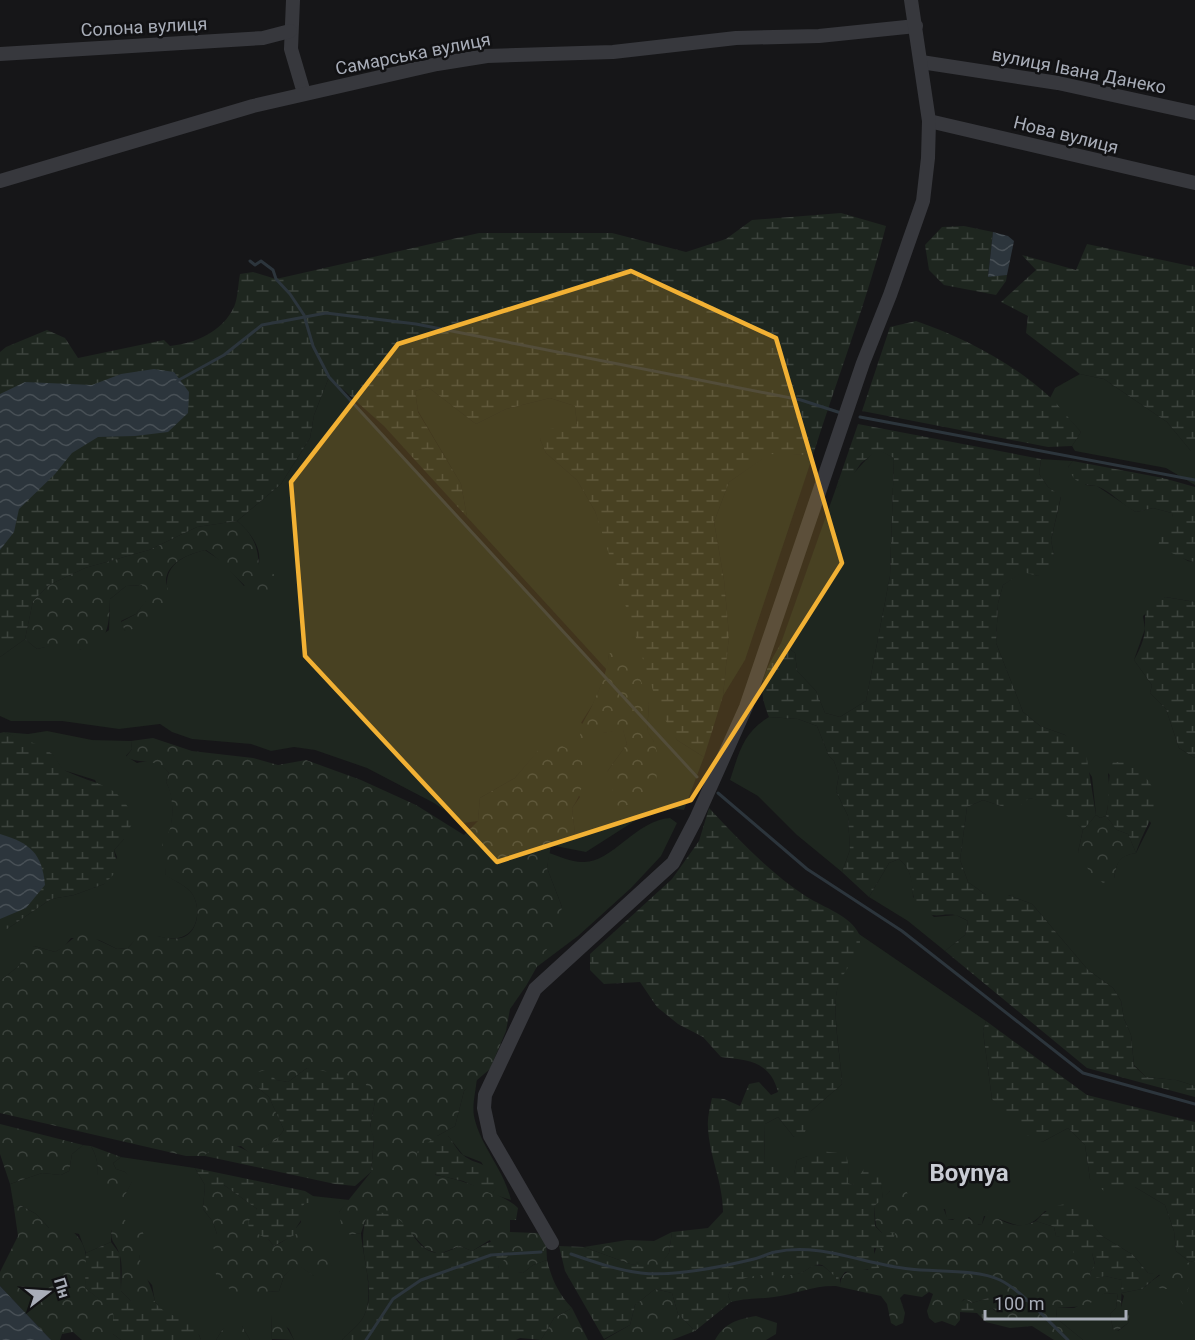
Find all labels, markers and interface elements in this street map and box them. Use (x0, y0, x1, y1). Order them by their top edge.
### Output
street label: Солона вулиця (80, 13, 208, 40)
street label: Самарська вулиця (333, 28, 492, 79)
street label: вулиця Івана Данеко (990, 43, 1168, 98)
street label: Нова вулиця (1011, 111, 1121, 158)
district label: Boynya (930, 1159, 1009, 1187)
north arrow (18, 1262, 78, 1322)
text: Пн (50, 1275, 74, 1300)
scale bar (985, 1283, 1126, 1321)
text: 100 m (994, 1293, 1045, 1314)

